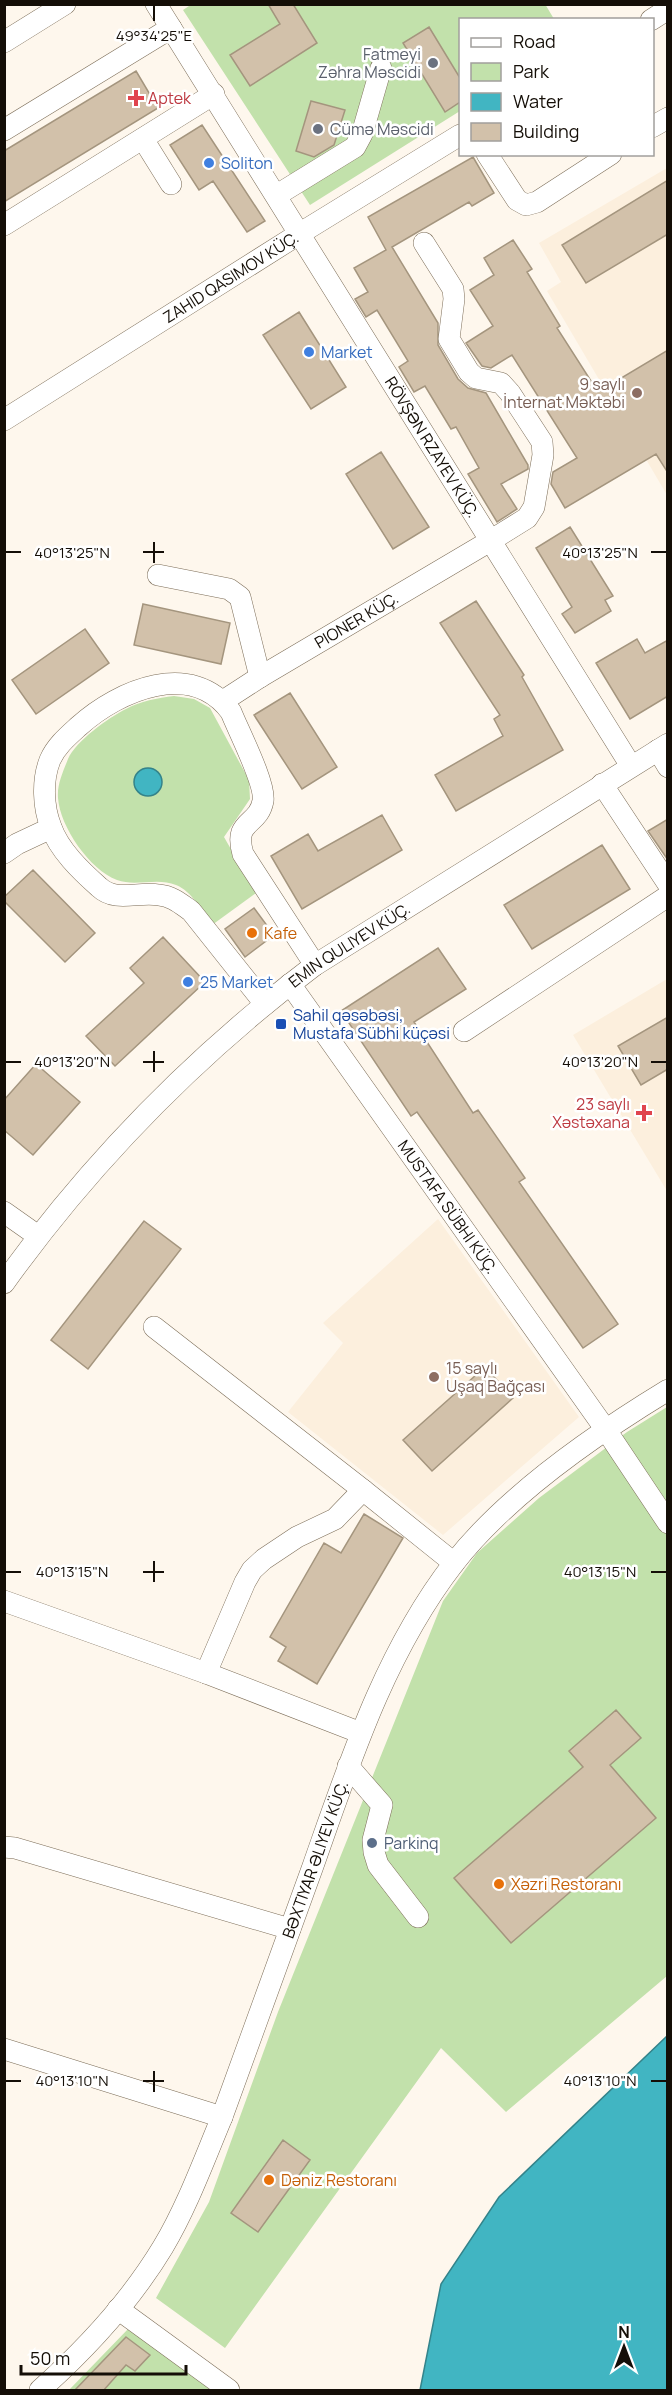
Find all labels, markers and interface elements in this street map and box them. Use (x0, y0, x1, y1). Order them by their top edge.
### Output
legend (459, 18, 654, 156)
text: 49°34'25"E (116, 25, 192, 46)
text: Road (513, 29, 556, 53)
place label: Fatmeyi Zəhra Məscidi (318, 43, 421, 83)
marker: Fatmeyi Zəhra Məscidi (426, 56, 440, 70)
text: Park (513, 59, 550, 83)
place label: Aptek (148, 87, 192, 109)
text: Water (513, 89, 563, 113)
marker: Aptek (129, 91, 143, 105)
place label: Cümə Məscidi (330, 118, 434, 140)
text: Building (513, 119, 579, 143)
marker: Cümə Məscidi (311, 122, 325, 136)
place label: Soliton (221, 152, 273, 174)
marker: Soliton (202, 156, 216, 170)
street label: ZAHID QASIMOV KÜÇ. (159, 226, 303, 328)
place label: Market (321, 341, 373, 363)
marker: Market (302, 345, 316, 359)
street label: RÖVŞƏN RZAYEV KÜÇ. (380, 372, 484, 522)
place label: 9 saylı İnternat Məktəbi (503, 373, 625, 413)
marker: 9 saylı İnternat Məktəbi (630, 386, 644, 400)
text: 40°13'25"N (34, 542, 110, 563)
text: 40°13'25"N (562, 542, 638, 563)
street label: PIONER KÜÇ. (310, 587, 402, 653)
street label: EMIN QULIYEV KÜÇ. (284, 897, 414, 993)
place label: Kafe (264, 922, 297, 944)
marker: Kafe (245, 926, 259, 940)
place label: 25 Market (200, 971, 273, 993)
marker: 25 Market (181, 975, 195, 989)
place label: Sahil qəsəbəsi, Mustafa Sübhi küçəsi (293, 1004, 450, 1044)
marker: Sahil qəsəbəsi, Mustafa Sübhi küçəsi (274, 1017, 288, 1031)
text: 40°13'20"N (34, 1051, 110, 1072)
text: 40°13'20"N (562, 1051, 638, 1072)
place label: 23 saylı Xəstəxana (552, 1093, 630, 1133)
marker: 23 saylı Xəstəxana (635, 1104, 653, 1122)
street label: MUSTAFA SÜBHI KÜÇ. (393, 1136, 503, 1278)
place label: 15 saylı Uşaq Bağçası (446, 1357, 545, 1397)
marker: 15 saylı Uşaq Bağçası (427, 1370, 441, 1384)
text: 40°13'15"N (36, 1561, 108, 1582)
text: 40°13'15"N (564, 1561, 636, 1582)
street label: BƏXTIYAR ƏLIYEV KÜÇ. (277, 1778, 353, 1941)
place label: Parkinq (384, 1832, 439, 1854)
marker: Parkinq (365, 1836, 379, 1850)
place label: Xəzri Restoranı (511, 1873, 622, 1895)
marker: Xəzri Restoranı (492, 1877, 506, 1891)
text: 40°13'10"N (35, 2070, 109, 2091)
text: 40°13'10"N (563, 2070, 637, 2091)
place label: Dəniz Restoranı (281, 2169, 397, 2191)
marker: Dəniz Restoranı (262, 2173, 276, 2187)
north arrow (594, 2317, 654, 2377)
text: N (618, 2321, 630, 2343)
scale bar (21, 2338, 186, 2376)
text: 50 m (30, 2346, 70, 2370)

